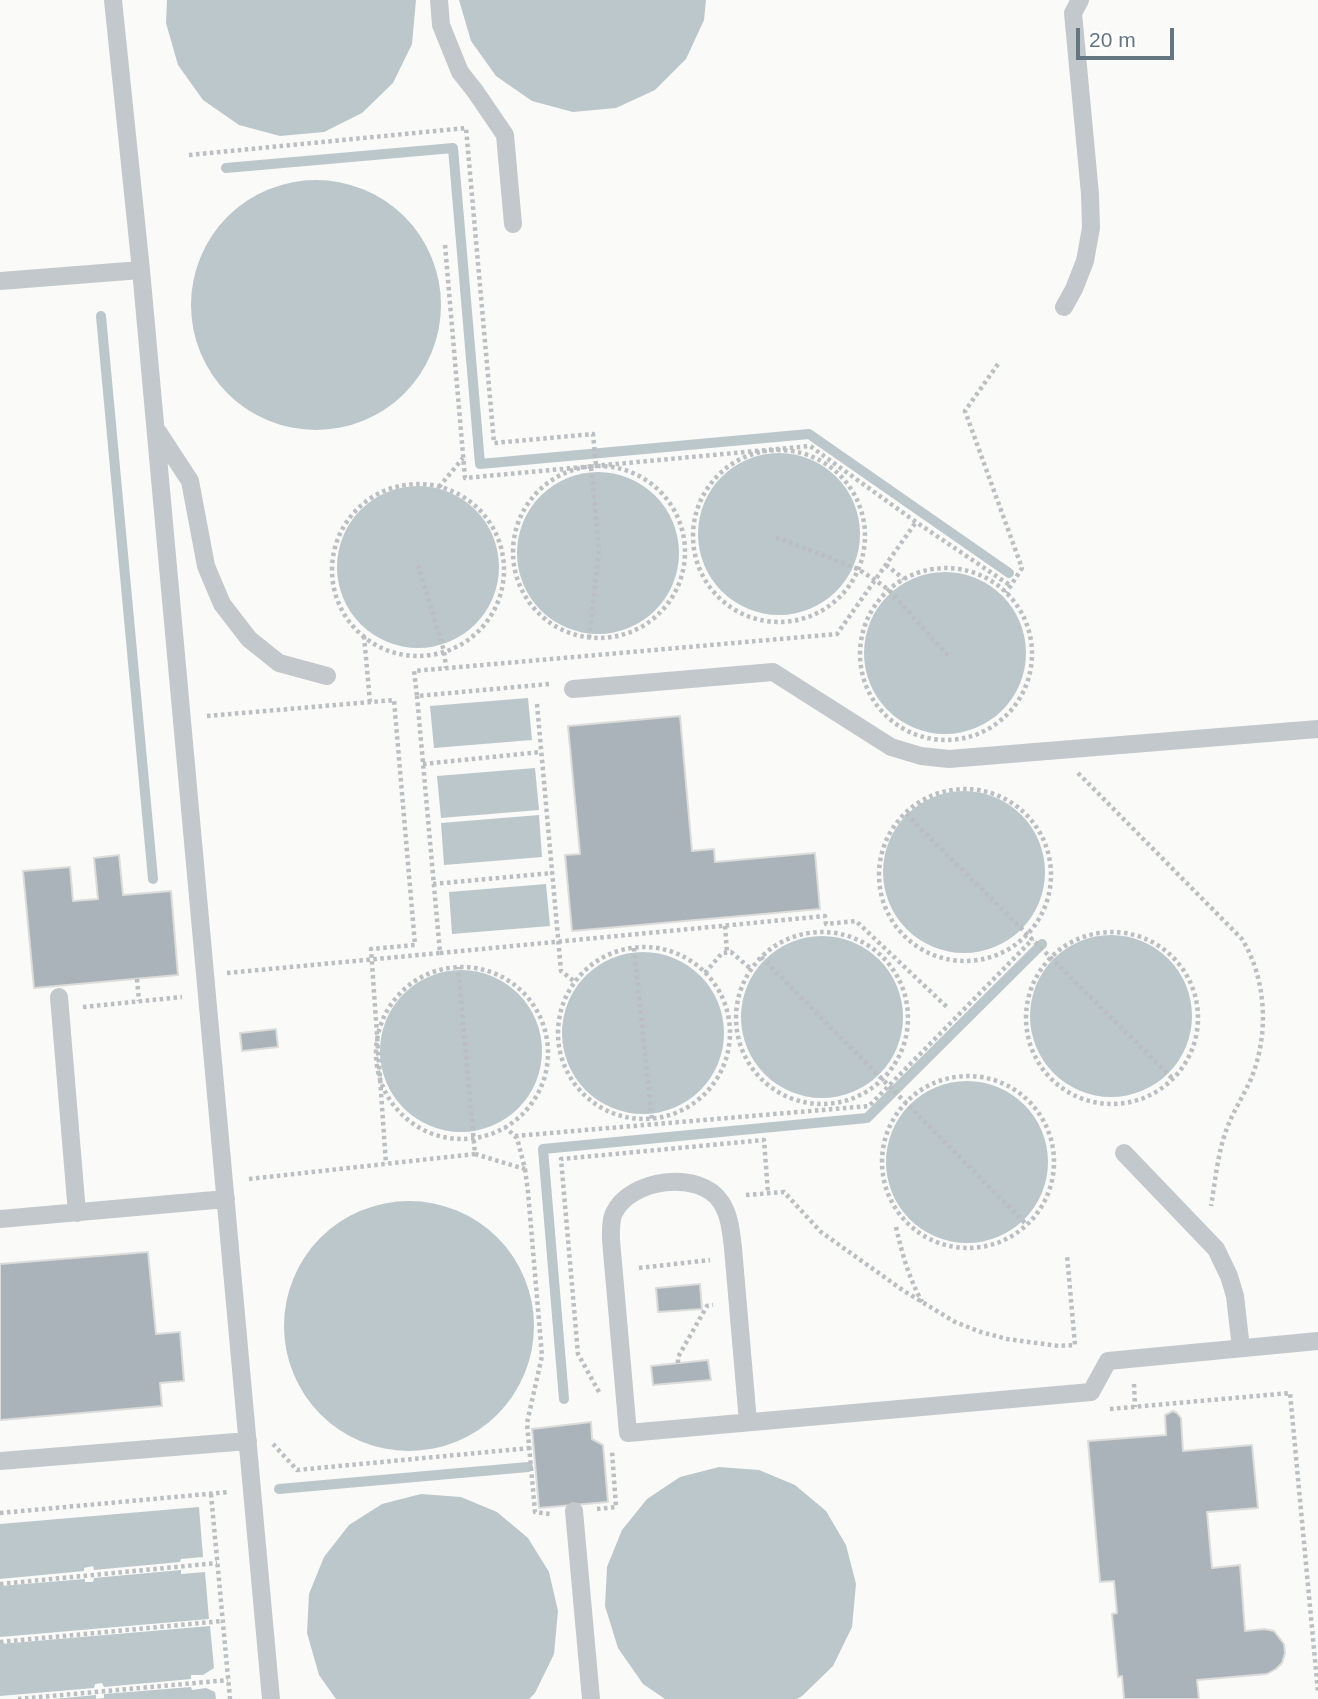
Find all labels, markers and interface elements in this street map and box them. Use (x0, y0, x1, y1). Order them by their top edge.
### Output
scale bar (1080, 14, 1178, 58)
text: 20 m (1089, 28, 1136, 51)

